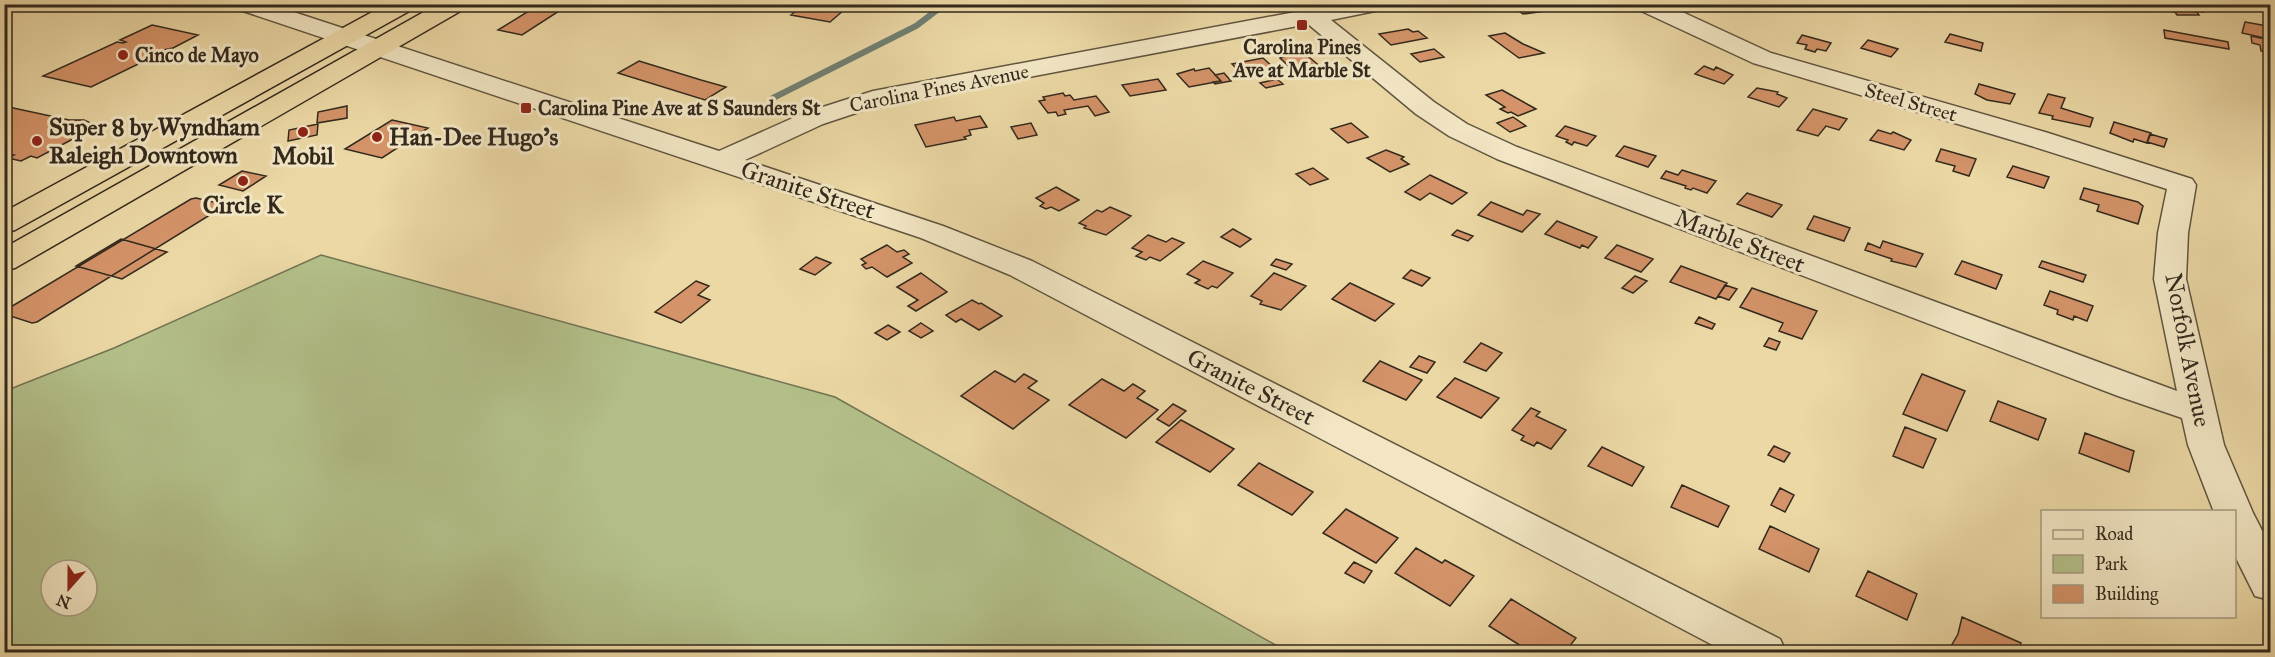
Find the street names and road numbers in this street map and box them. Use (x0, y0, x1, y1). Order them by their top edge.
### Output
street label: Carolina Pines Avenue (847, 59, 1031, 117)
street label: Steel Street (1862, 77, 1960, 127)
street label: Granite Street (737, 154, 879, 226)
street label: Marble Street (1671, 203, 1810, 280)
street label: Norfolk Avenue (2158, 271, 2218, 429)
street label: Granite Street (1182, 342, 1320, 432)

